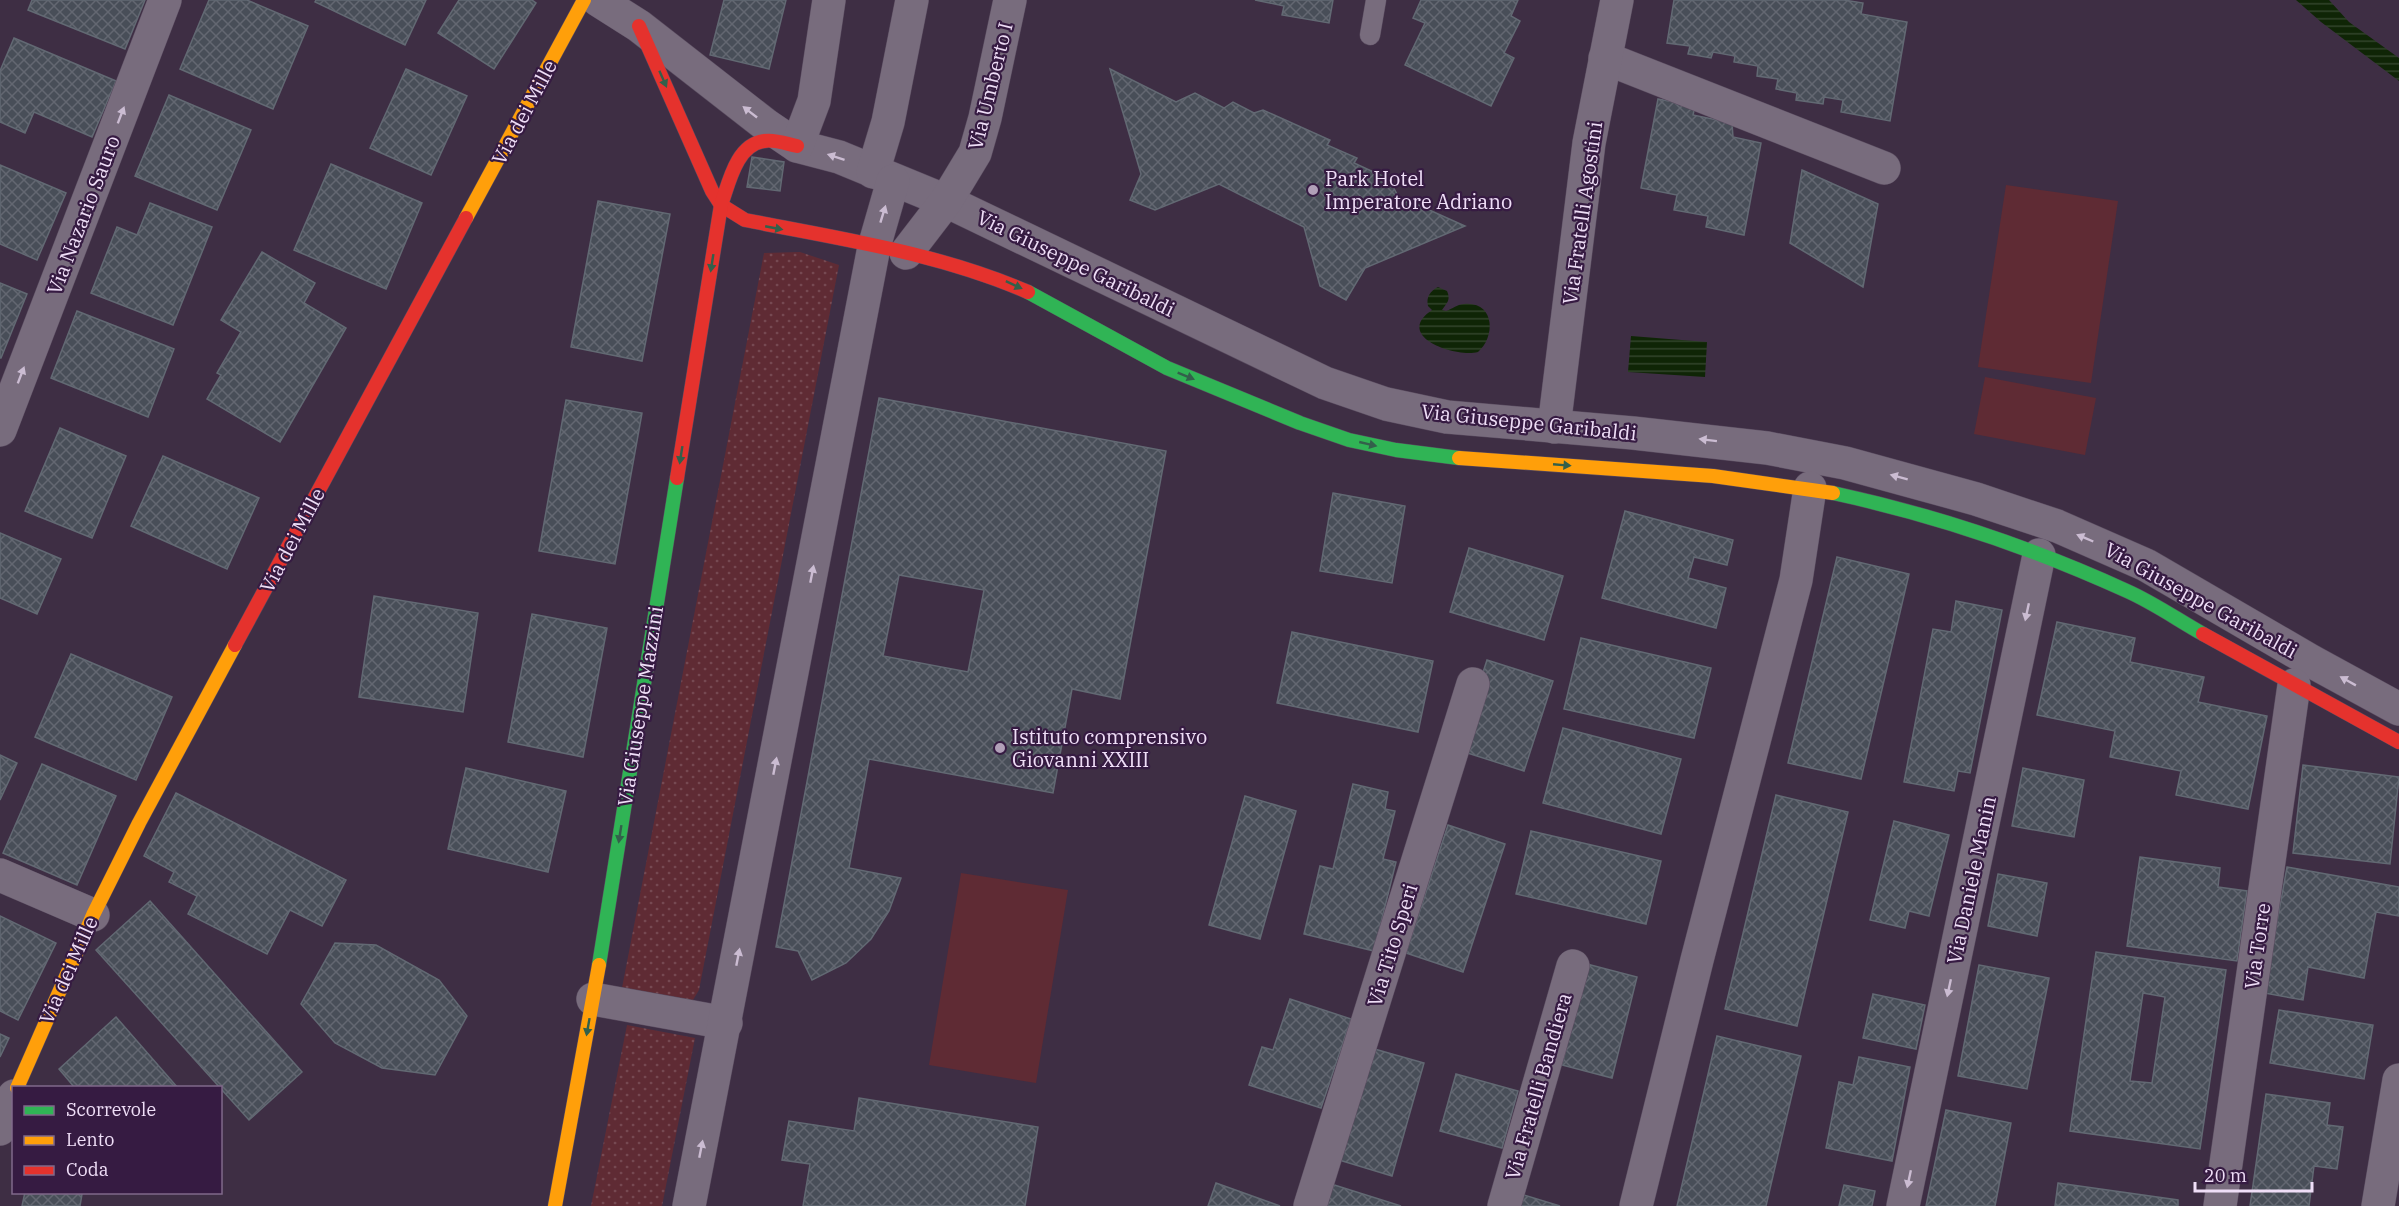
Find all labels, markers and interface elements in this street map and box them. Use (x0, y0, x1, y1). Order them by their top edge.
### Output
street label: Via Umberto I (961, 19, 1019, 153)
street label: Via dei Mille (485, 55, 563, 169)
one-way arrow (659, 70, 668, 88)
one-way arrow (117, 106, 126, 124)
one-way arrow (742, 106, 758, 119)
street label: Via Fratelli Agostini (1556, 120, 1608, 306)
street label: Via Nazario Sauro (40, 132, 126, 298)
one-way arrow (827, 152, 845, 161)
place label: Park Hotel Imperatore Adriano (1325, 165, 1512, 215)
marker: Park Hotel Imperatore Adriano (1306, 183, 1320, 197)
street label: Via Giuseppe Garibaldi (973, 203, 1179, 323)
one-way arrow (879, 205, 888, 223)
one-way arrow (765, 224, 784, 233)
one-way arrow (707, 253, 716, 272)
one-way arrow (1005, 281, 1022, 290)
one-way arrow (16, 366, 26, 384)
one-way arrow (1177, 372, 1195, 381)
street label: Via Giuseppe Garibaldi (1420, 397, 1638, 447)
one-way arrow (1699, 436, 1718, 445)
one-way arrow (1359, 440, 1378, 450)
one-way arrow (676, 446, 685, 465)
one-way arrow (1553, 460, 1572, 470)
one-way arrow (1890, 472, 1909, 482)
street label: Via dei Mille (253, 483, 331, 597)
one-way arrow (2076, 533, 2093, 542)
street label: Via Giuseppe Garibaldi (2100, 536, 2302, 664)
one-way arrow (808, 565, 817, 584)
one-way arrow (2022, 603, 2031, 622)
street label: Via Giuseppe Mazzini (611, 604, 669, 808)
one-way arrow (2339, 676, 2356, 686)
place label: Istituto comprensivo Giovanni XXIII (1012, 723, 1207, 773)
marker: Istituto comprensivo Giovanni XXIII (993, 741, 1007, 755)
one-way arrow (771, 756, 780, 775)
street label: Via Daniele Manin (1940, 793, 2002, 967)
one-way arrow (615, 825, 624, 844)
street label: Via Tito Speri (1361, 880, 1423, 1010)
street label: Via Torre (2238, 901, 2276, 991)
street label: Via dei Mille (32, 912, 104, 1028)
one-way arrow (734, 948, 743, 967)
one-way arrow (1944, 979, 1953, 998)
street label: Via Fratelli Bandiera (1498, 989, 1578, 1183)
one-way arrow (583, 1017, 592, 1036)
legend (12, 1086, 222, 1194)
text: Scorrevole (66, 1098, 156, 1121)
text: Lento (66, 1128, 114, 1151)
one-way arrow (696, 1139, 706, 1158)
scale bar (2195, 1155, 2312, 1193)
text: Coda (66, 1158, 109, 1181)
text: 20 m (2204, 1164, 2247, 1187)
one-way arrow (1904, 1170, 1913, 1189)

